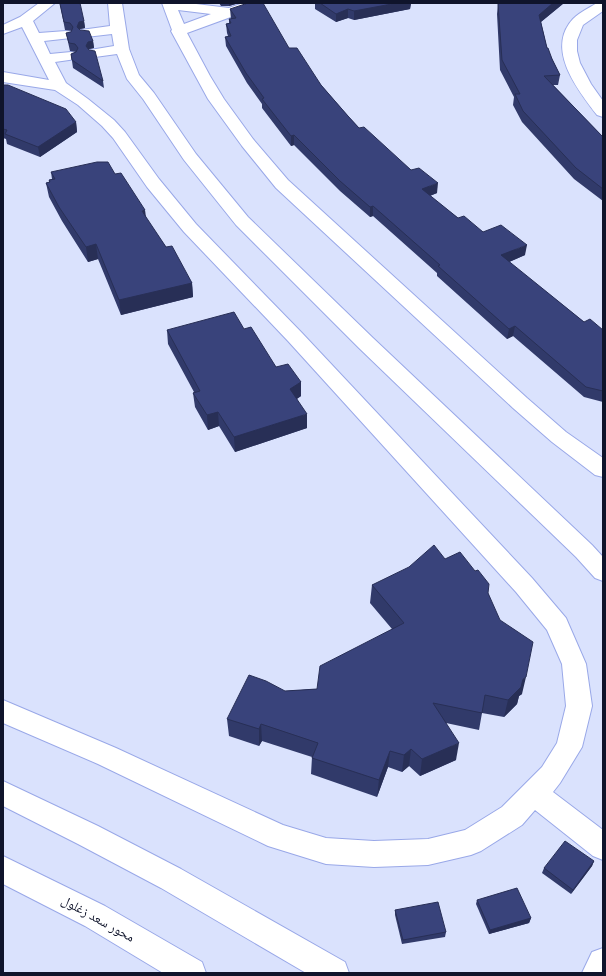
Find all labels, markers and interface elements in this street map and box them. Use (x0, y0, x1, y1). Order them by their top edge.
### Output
street label: محور سعد زغلول (59, 892, 137, 946)

